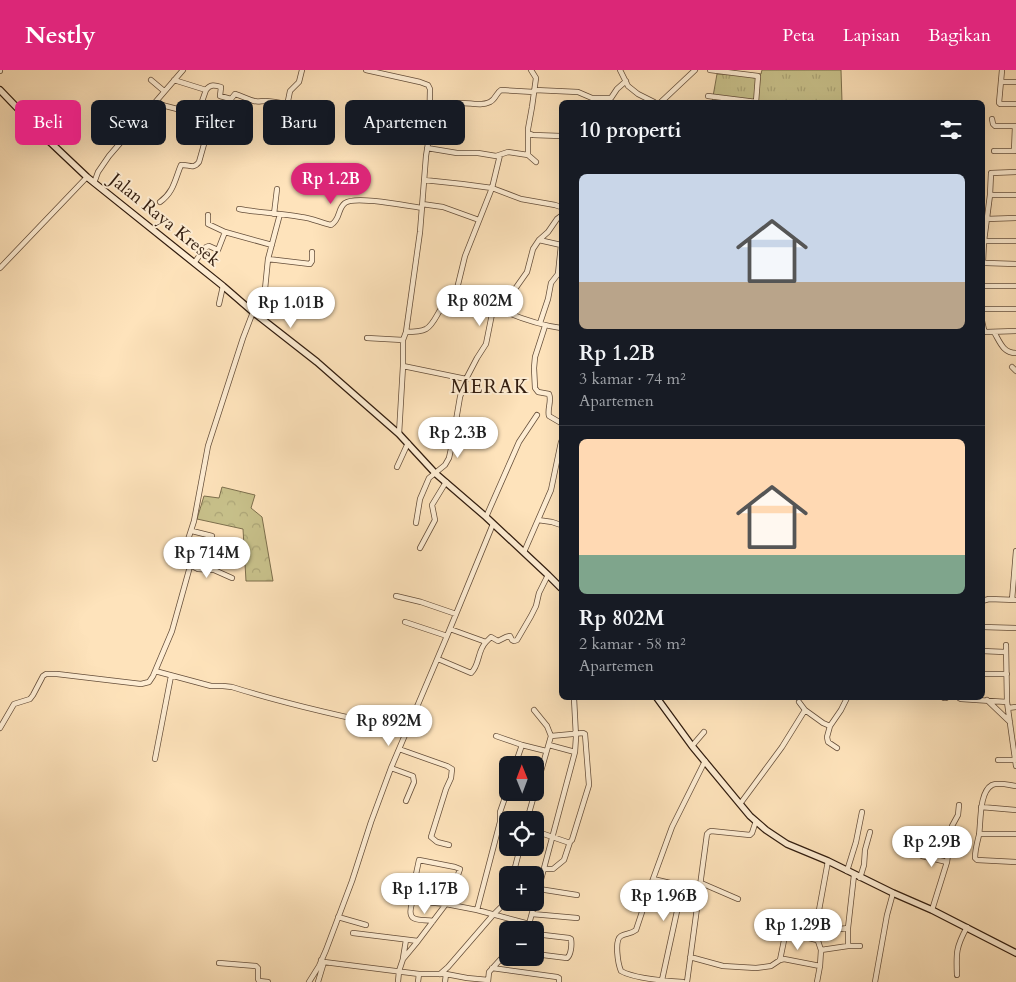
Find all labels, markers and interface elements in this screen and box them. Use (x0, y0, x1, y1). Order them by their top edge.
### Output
text: Nestly (25, 19, 96, 52)
text: Peta (783, 23, 815, 48)
text: Lapisan (843, 23, 900, 48)
text: Bagikan (928, 23, 991, 48)
chip: Beli (15, 100, 81, 145)
chip: Sewa (91, 100, 166, 145)
chip: Filter (176, 100, 253, 145)
chip: Baru (263, 100, 335, 145)
chip: Apartemen (345, 100, 465, 145)
text: 10 properti (579, 116, 681, 145)
icon: filters (937, 116, 965, 144)
pin: Rp 1.2B (285, 162, 377, 205)
street label: Jalan Raya Kresek (102, 166, 226, 273)
text: Rp 1.2B (302, 168, 360, 190)
icon: home (727, 206, 817, 296)
pin: Rp 802M (434, 284, 526, 327)
pin: Rp 1.01B (239, 286, 343, 329)
text: Rp 802M (447, 290, 513, 312)
text: Rp 1.01B (258, 292, 324, 314)
text: Rp 1.2B (579, 339, 655, 368)
text: 3 kamar · 74 m² (579, 368, 685, 390)
district label: MERAK (450, 373, 530, 400)
text: Apartemen (579, 390, 654, 412)
pin: Rp 2.3B (412, 416, 504, 459)
text: Rp 2.3B (429, 422, 487, 444)
icon: home (727, 472, 817, 562)
pin: Rp 714M (161, 536, 253, 579)
text: Rp 714M (174, 542, 240, 564)
text: Rp 802M (579, 604, 665, 633)
text: 2 kamar · 58 m² (579, 633, 685, 655)
text: Apartemen (579, 655, 654, 677)
pin: Rp 892M (343, 704, 435, 747)
text: Rp 892M (356, 710, 422, 732)
north arrow (499, 756, 544, 801)
map controls (499, 756, 544, 966)
button: locate (499, 811, 544, 856)
pin: Rp 2.9B (886, 826, 978, 868)
text: Rp 2.9B (903, 831, 961, 853)
button: + (499, 866, 544, 911)
pin: Rp 1.17B (373, 872, 477, 915)
text: Rp 1.17B (392, 878, 458, 900)
pin: Rp 1.96B (612, 880, 716, 922)
text: Rp 1.96B (631, 885, 697, 907)
pin: Rp 1.29B (746, 908, 850, 951)
text: Rp 1.29B (765, 914, 831, 936)
button: − (499, 921, 544, 966)

